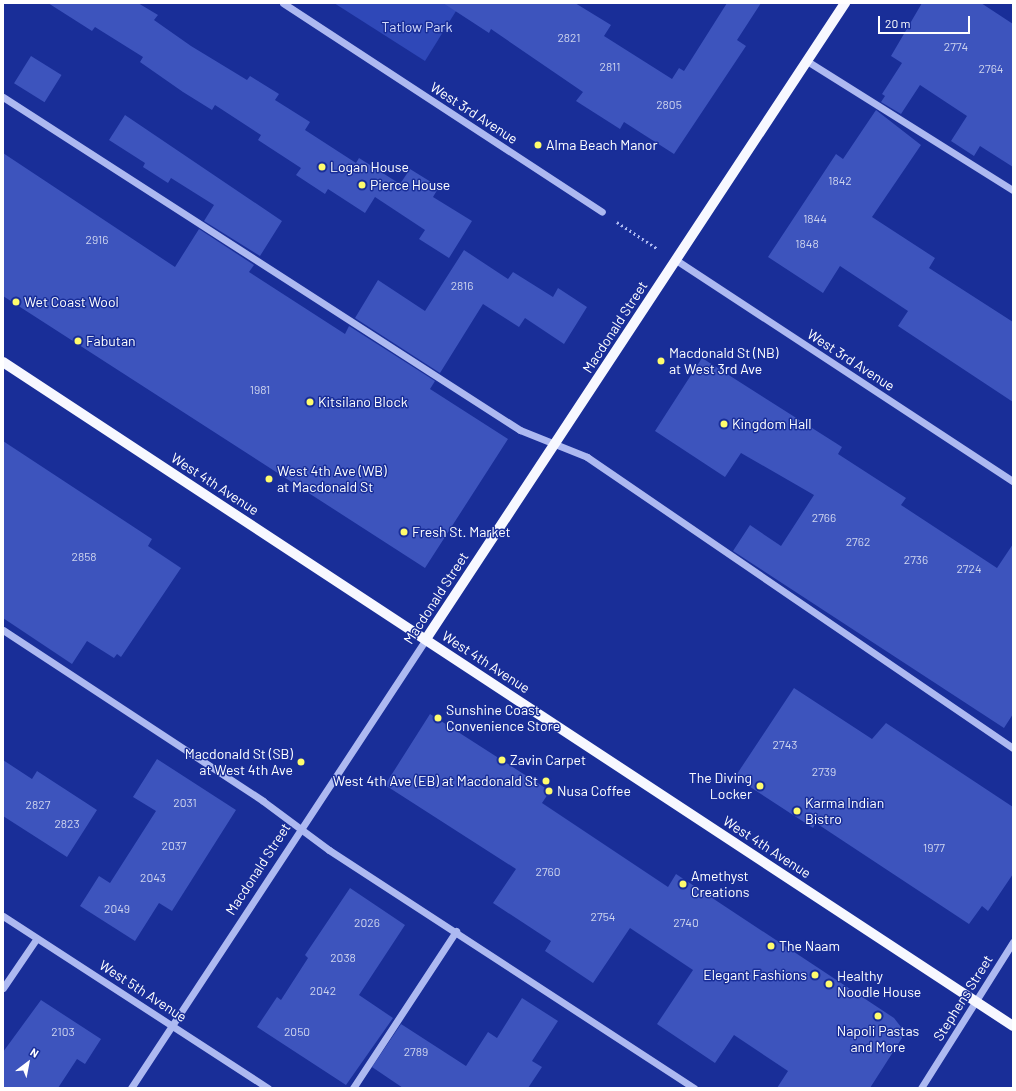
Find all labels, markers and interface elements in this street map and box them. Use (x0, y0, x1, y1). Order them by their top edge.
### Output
scale bar (880, 8, 972, 34)
text: 20 m (885, 16, 911, 30)
park label: Tatlow Park (382, 19, 452, 35)
house number: 2821 (557, 31, 581, 45)
house number: 2774 (944, 40, 968, 54)
house number: 2811 (600, 60, 620, 74)
house number: 2764 (979, 62, 1003, 76)
street label: West 3rd Avenue (427, 79, 521, 147)
house number: 2805 (656, 98, 682, 112)
place label: Alma Beach Manor (546, 137, 658, 153)
marker: Alma Beach Manor (533, 140, 543, 150)
place label: Logan House (330, 159, 409, 175)
marker: Logan House (317, 162, 327, 172)
house number: 1842 (828, 174, 852, 188)
place label: Pierce House (370, 177, 450, 193)
marker: Pierce House (357, 180, 367, 190)
house number: 1844 (803, 212, 827, 226)
house number: 2916 (86, 233, 108, 247)
house number: 1848 (795, 237, 819, 251)
street label: Macdonald Street (579, 278, 651, 376)
house number: 2816 (451, 279, 473, 293)
place label: Wet Coast Wool (24, 294, 119, 310)
marker: Wet Coast Wool (11, 297, 21, 307)
street label: West 3rd Avenue (804, 326, 898, 394)
place label: Fabutan (86, 333, 136, 349)
marker: Fabutan (73, 336, 83, 346)
place label: Macdonald St (NB) at West 3rd Ave (669, 345, 778, 378)
marker: Macdonald St (NB) at West 3rd Ave (656, 356, 666, 366)
house number: 1981 (250, 383, 270, 397)
place label: Kitsilano Block (318, 394, 408, 410)
marker: Kitsilano Block (305, 397, 315, 407)
place label: Kingdom Hall (732, 416, 812, 432)
marker: Kingdom Hall (719, 419, 729, 429)
street label: West 4th Avenue (168, 449, 262, 519)
place label: West 4th Ave (WB) at Macdonald St (277, 463, 387, 496)
marker: West 4th Ave (WB) at Macdonald St (264, 474, 274, 484)
house number: 2766 (812, 511, 836, 525)
place label: Fresh St. Market (412, 524, 511, 540)
marker: Fresh St. Market (399, 527, 409, 537)
house number: 2762 (846, 535, 870, 549)
street label: Macdonald Street (400, 549, 472, 647)
house number: 2858 (71, 550, 97, 564)
house number: 2736 (904, 553, 928, 567)
house number: 2724 (956, 562, 982, 576)
street label: West 4th Avenue (439, 627, 533, 697)
place label: Sunshine Coast Convenience Store (446, 702, 560, 734)
marker: Sunshine Coast Convenience Store (433, 713, 443, 723)
house number: 2743 (773, 738, 797, 752)
place label: Macdonald St (SB) at West 4th Ave (185, 746, 293, 778)
place label: Zavin Carpet (510, 752, 586, 768)
marker: Zavin Carpet (497, 755, 507, 765)
marker: Macdonald St (SB) at West 4th Ave (296, 757, 306, 767)
house number: 2739 (812, 765, 836, 779)
place label: The Diving Locker (689, 770, 752, 802)
place label: West 4th Ave (EB) at Macdonald St (333, 773, 538, 789)
marker: West 4th Ave (EB) at Macdonald St (541, 776, 551, 786)
marker: The Diving Locker (755, 781, 765, 791)
place label: Nusa Coffee (557, 783, 631, 799)
marker: Nusa Coffee (544, 786, 554, 796)
place label: Karma Indian Bistro (805, 795, 884, 828)
house number: 2031 (173, 796, 197, 810)
house number: 2827 (26, 798, 50, 812)
marker: Karma Indian Bistro (792, 806, 802, 816)
street label: West 4th Avenue (720, 812, 814, 882)
house number: 2823 (54, 817, 80, 831)
street label: Macdonald Street (222, 820, 294, 918)
house number: 2037 (161, 839, 187, 853)
house number: 1977 (923, 841, 945, 855)
house number: 2760 (535, 865, 561, 879)
place label: Amethyst Creations (691, 868, 750, 900)
house number: 2043 (140, 871, 166, 885)
marker: Amethyst Creations (678, 879, 688, 889)
house number: 2049 (104, 902, 130, 916)
house number: 2754 (591, 910, 615, 924)
house number: 2026 (354, 916, 380, 930)
house number: 2740 (673, 916, 699, 930)
place label: The Naam (779, 938, 840, 954)
marker: The Naam (766, 941, 776, 951)
house number: 2038 (330, 951, 356, 965)
street label: Stephens Street (930, 952, 996, 1044)
street label: West 5th Avenue (96, 957, 190, 1025)
place label: Elegant Fashions (703, 967, 807, 983)
place label: Healthy Noodle House (837, 968, 921, 1000)
marker: Elegant Fashions (810, 970, 820, 980)
marker: Healthy Noodle House (824, 979, 834, 989)
house number: 2042 (310, 984, 336, 998)
marker: Napoli Pastas and More (873, 1011, 883, 1021)
place label: Napoli Pastas and More (837, 1023, 919, 1056)
house number: 2103 (51, 1025, 75, 1039)
house number: 2050 (284, 1025, 310, 1039)
north arrow (8, 1043, 48, 1083)
text: N (28, 1045, 41, 1060)
house number: 2789 (404, 1045, 428, 1059)

